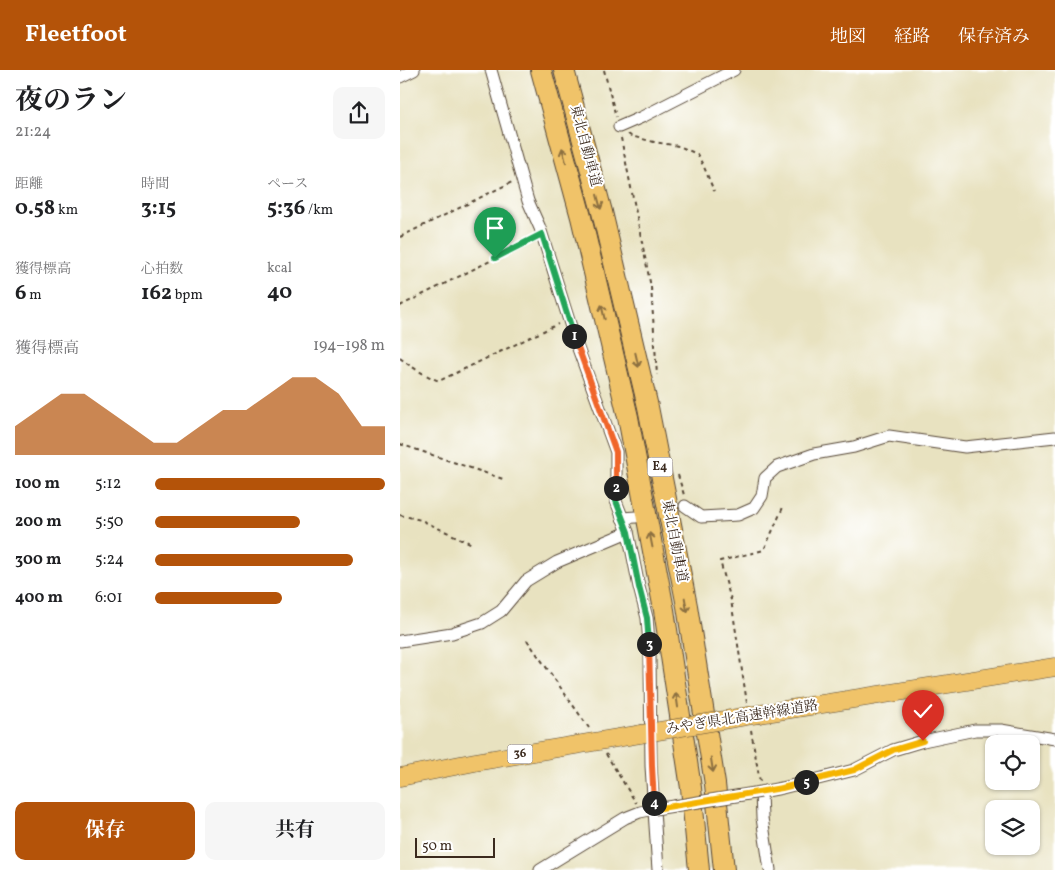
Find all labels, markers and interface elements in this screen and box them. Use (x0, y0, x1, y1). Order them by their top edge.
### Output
text: Fleetfoot (25, 18, 127, 52)
text: 地図 (830, 25, 866, 50)
text: 経路 (894, 25, 930, 50)
text: 保存済み (958, 25, 1030, 50)
text: 夜のラン (15, 82, 127, 121)
button: share (333, 87, 385, 139)
street label: 東北自動車道 (565, 103, 605, 189)
text: 21:24 (15, 121, 51, 143)
one-way arrow (559, 147, 568, 163)
text: 距離 (15, 175, 43, 194)
text: 時間 (141, 175, 169, 194)
text: ペース (267, 175, 308, 194)
one-way arrow (595, 193, 605, 209)
text: 0.58 (15, 194, 55, 223)
text: 3:15 (141, 194, 176, 223)
text: 5:36 (267, 194, 305, 223)
text: km (55, 201, 78, 220)
text: /km (305, 201, 333, 220)
pin (474, 207, 516, 258)
icon: arrive (481, 214, 509, 242)
text: kcal (267, 259, 292, 278)
text: 獲得標高 (15, 260, 71, 279)
text: 心拍数 (141, 260, 183, 279)
text: 40 (267, 278, 292, 307)
text: 6 (15, 279, 27, 308)
text: 162 (141, 279, 172, 308)
text: m (27, 286, 42, 305)
text: bpm (172, 286, 203, 305)
one-way arrow (598, 305, 607, 321)
pin: 1 (562, 324, 586, 348)
text: 1 (572, 327, 577, 346)
text: 194–198 m (313, 335, 385, 357)
text: 獲得標高 (15, 338, 79, 360)
one-way arrow (633, 351, 642, 367)
road number: E4 (648, 458, 672, 477)
text: 100 m (15, 473, 60, 495)
text: 5:12 (95, 473, 121, 495)
pin: 2 (604, 476, 628, 500)
text: 2 (613, 479, 620, 498)
street label: 東北自動車道 (657, 498, 691, 584)
text: 200 m (15, 511, 62, 533)
text: 5:50 (95, 511, 123, 533)
one-way arrow (646, 532, 655, 548)
text: 300 m (15, 549, 61, 571)
text: 5:24 (95, 549, 124, 571)
text: 400 m (15, 587, 63, 609)
text: 6:01 (95, 587, 123, 609)
one-way arrow (682, 596, 692, 612)
pin: 3 (636, 632, 662, 656)
text: 3 (646, 635, 653, 654)
pin (902, 690, 944, 741)
one-way arrow (672, 692, 682, 708)
street label: みやぎ県北高速幹線道路 (664, 697, 820, 739)
icon: check (909, 697, 937, 725)
map controls (985, 735, 1040, 855)
button: locate (985, 735, 1040, 790)
road number: 36 (508, 744, 532, 764)
one-way arrow (707, 757, 717, 773)
pin: 5 (794, 770, 818, 794)
text: 5 (803, 773, 810, 792)
pin: 4 (642, 790, 666, 816)
text: 4 (650, 794, 659, 813)
button: layers (985, 800, 1040, 855)
button: 保存 (15, 802, 195, 860)
button: 共有 (205, 802, 385, 860)
scale bar (415, 835, 495, 858)
text: 50 m (422, 837, 452, 856)

